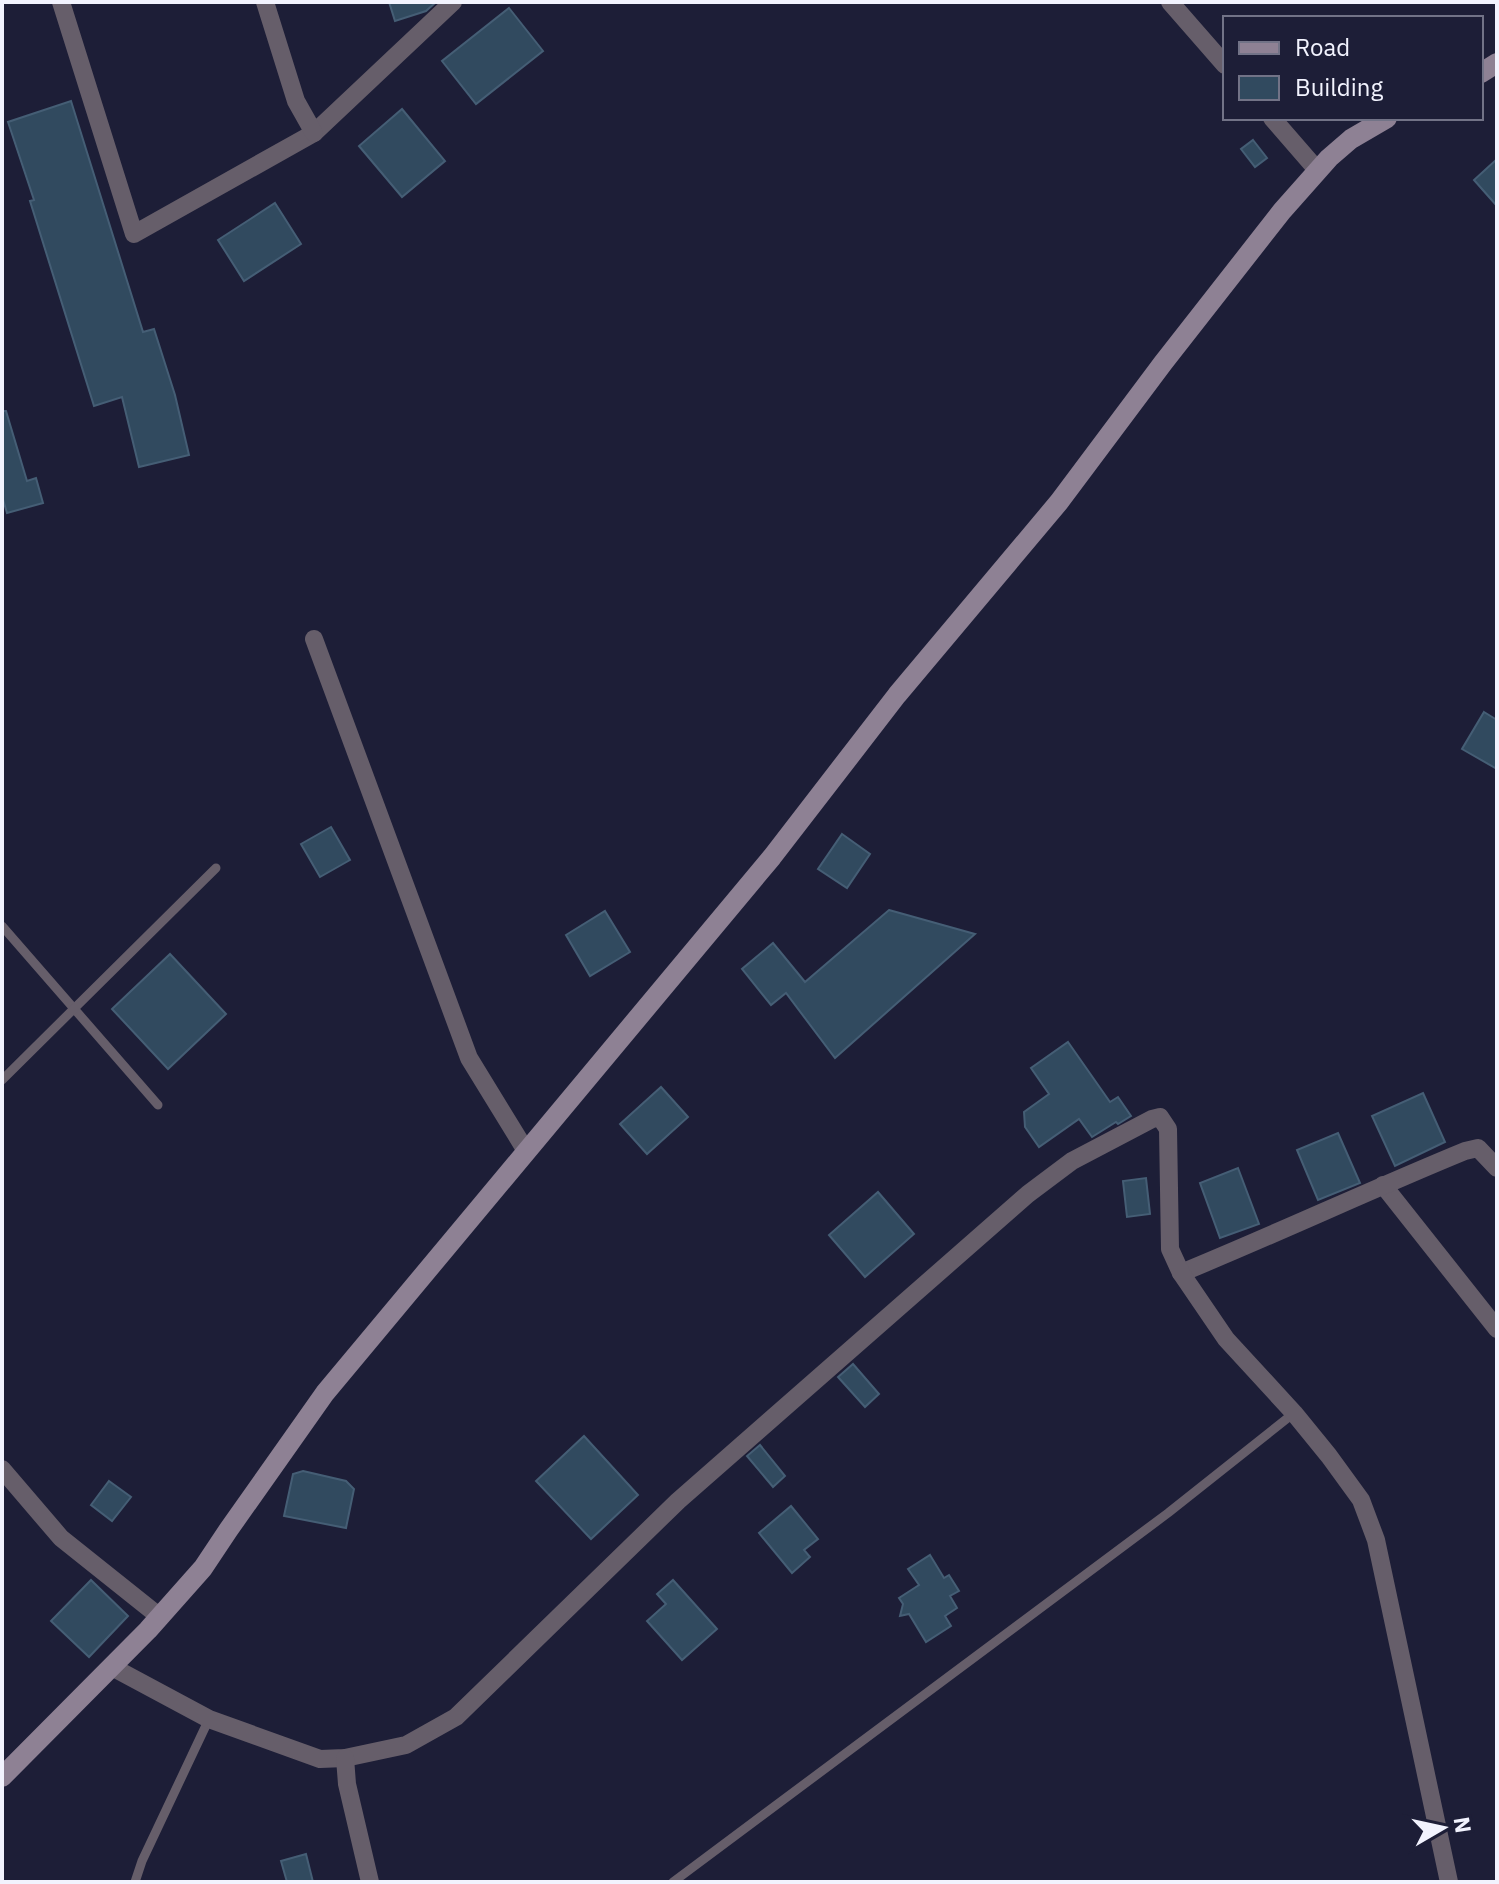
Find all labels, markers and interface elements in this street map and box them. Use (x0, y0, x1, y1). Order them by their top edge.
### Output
legend (1223, 16, 1483, 120)
text: Road (1295, 31, 1350, 63)
text: Building (1295, 71, 1383, 103)
north arrow (1403, 1788, 1483, 1868)
text: N (1448, 1815, 1479, 1835)

